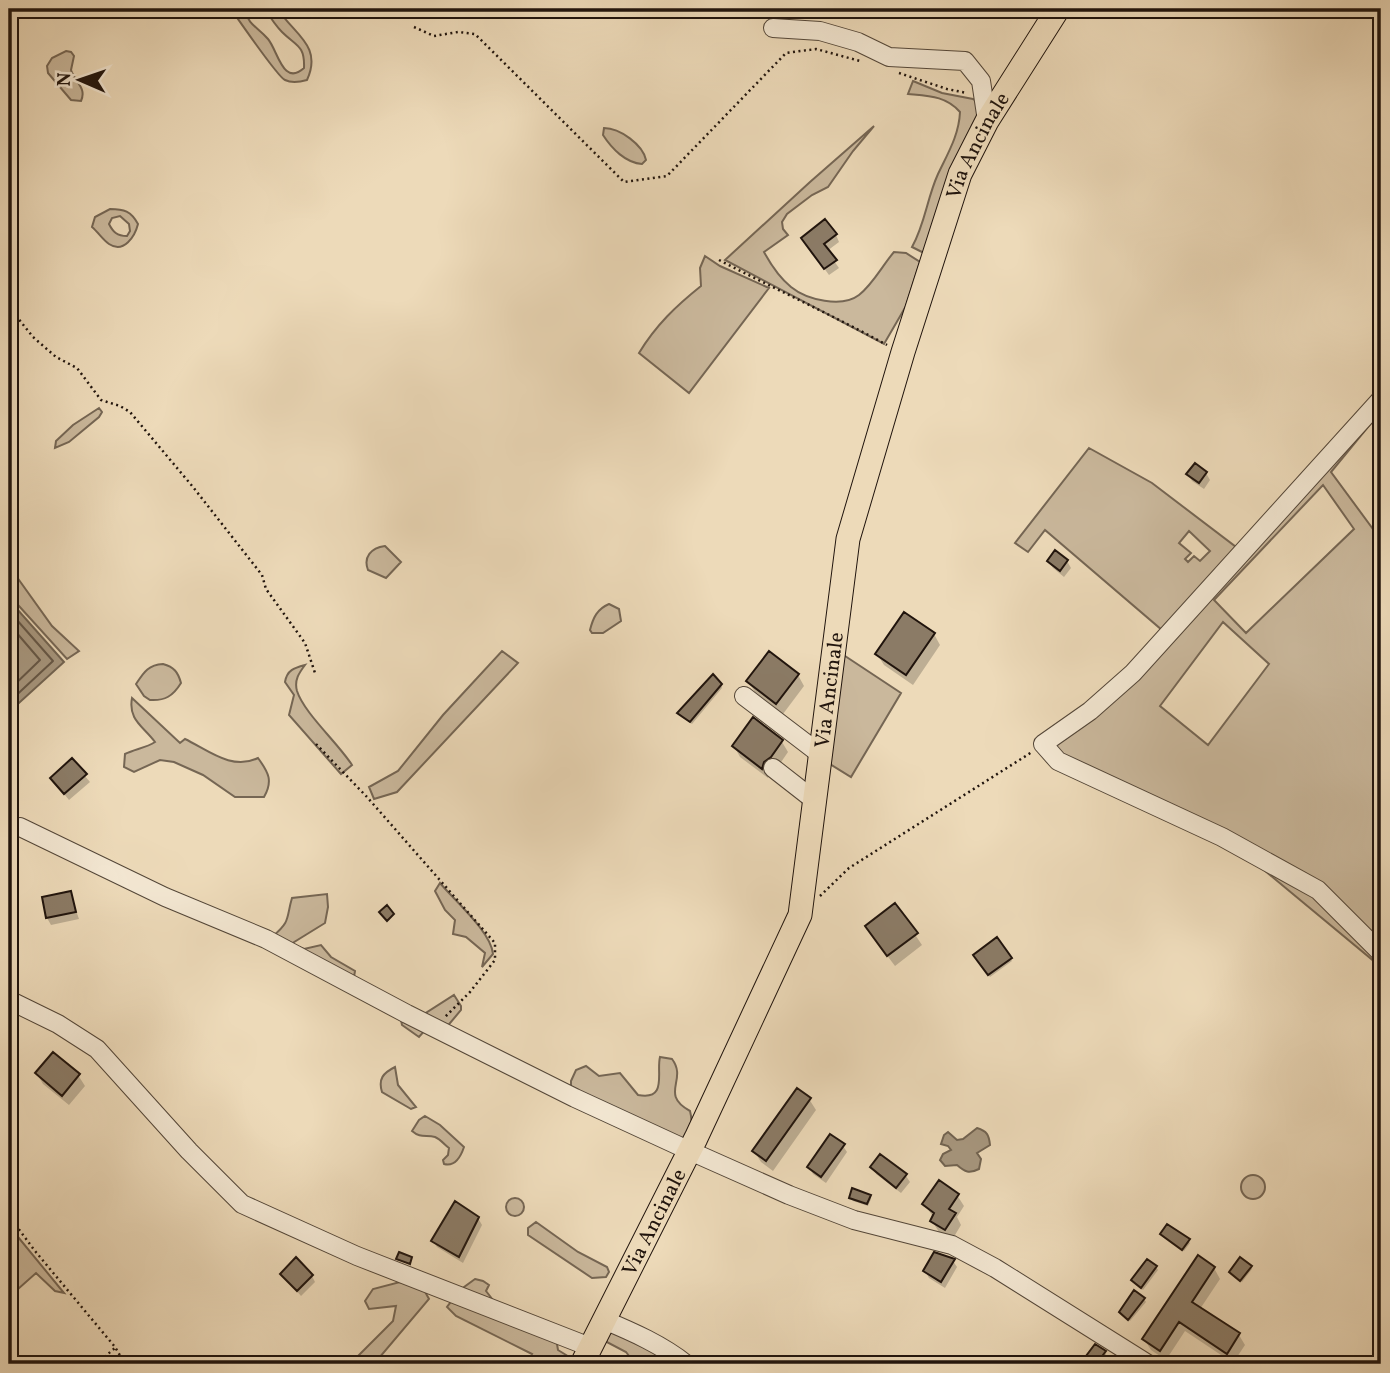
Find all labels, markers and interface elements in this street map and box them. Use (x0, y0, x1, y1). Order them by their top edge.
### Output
north arrow (46, 46, 116, 116)
text: N (52, 72, 78, 87)
street label: Via Ancinale (940, 87, 1018, 203)
street label: Via Ancinale (808, 630, 852, 750)
street label: Via Ancinale (616, 1164, 694, 1281)

